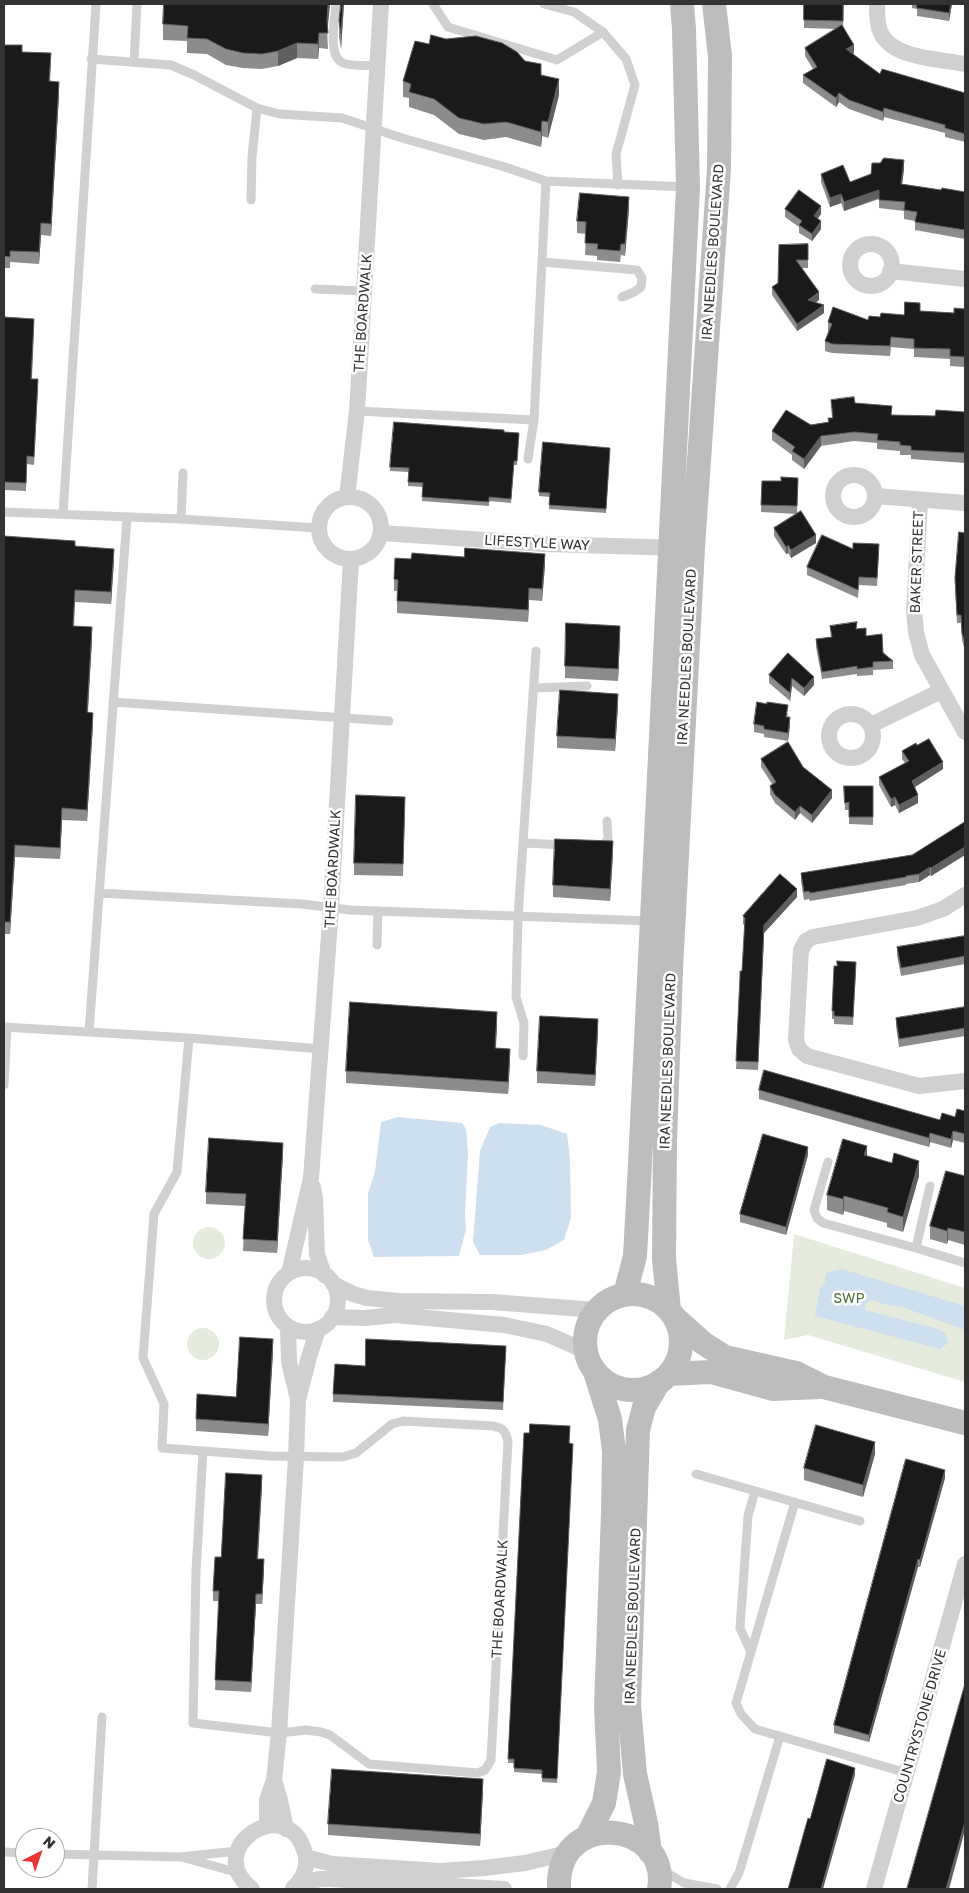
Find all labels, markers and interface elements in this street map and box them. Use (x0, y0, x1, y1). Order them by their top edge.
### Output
street label: IRA NEEDLES BOULEVARD (698, 163, 728, 341)
street label: THE BOARDWALK (350, 253, 376, 373)
street label: BAKER STREET (907, 510, 927, 614)
street label: LIFESTYLE WAY (484, 532, 590, 554)
street label: IRA NEEDLES BOULEVARD (674, 568, 700, 746)
street label: THE BOARDWALK (321, 809, 345, 929)
street label: IRA NEEDLES BOULEVARD (657, 972, 679, 1150)
park label: SWP (833, 1291, 865, 1307)
street label: IRA NEEDLES BOULEVARD (622, 1527, 644, 1705)
street label: THE BOARDWALK (488, 1539, 512, 1659)
street label: COUNTRYSTONE DRIVE (890, 1647, 950, 1805)
north arrow (15, 1828, 65, 1878)
text: N (40, 1832, 59, 1852)

